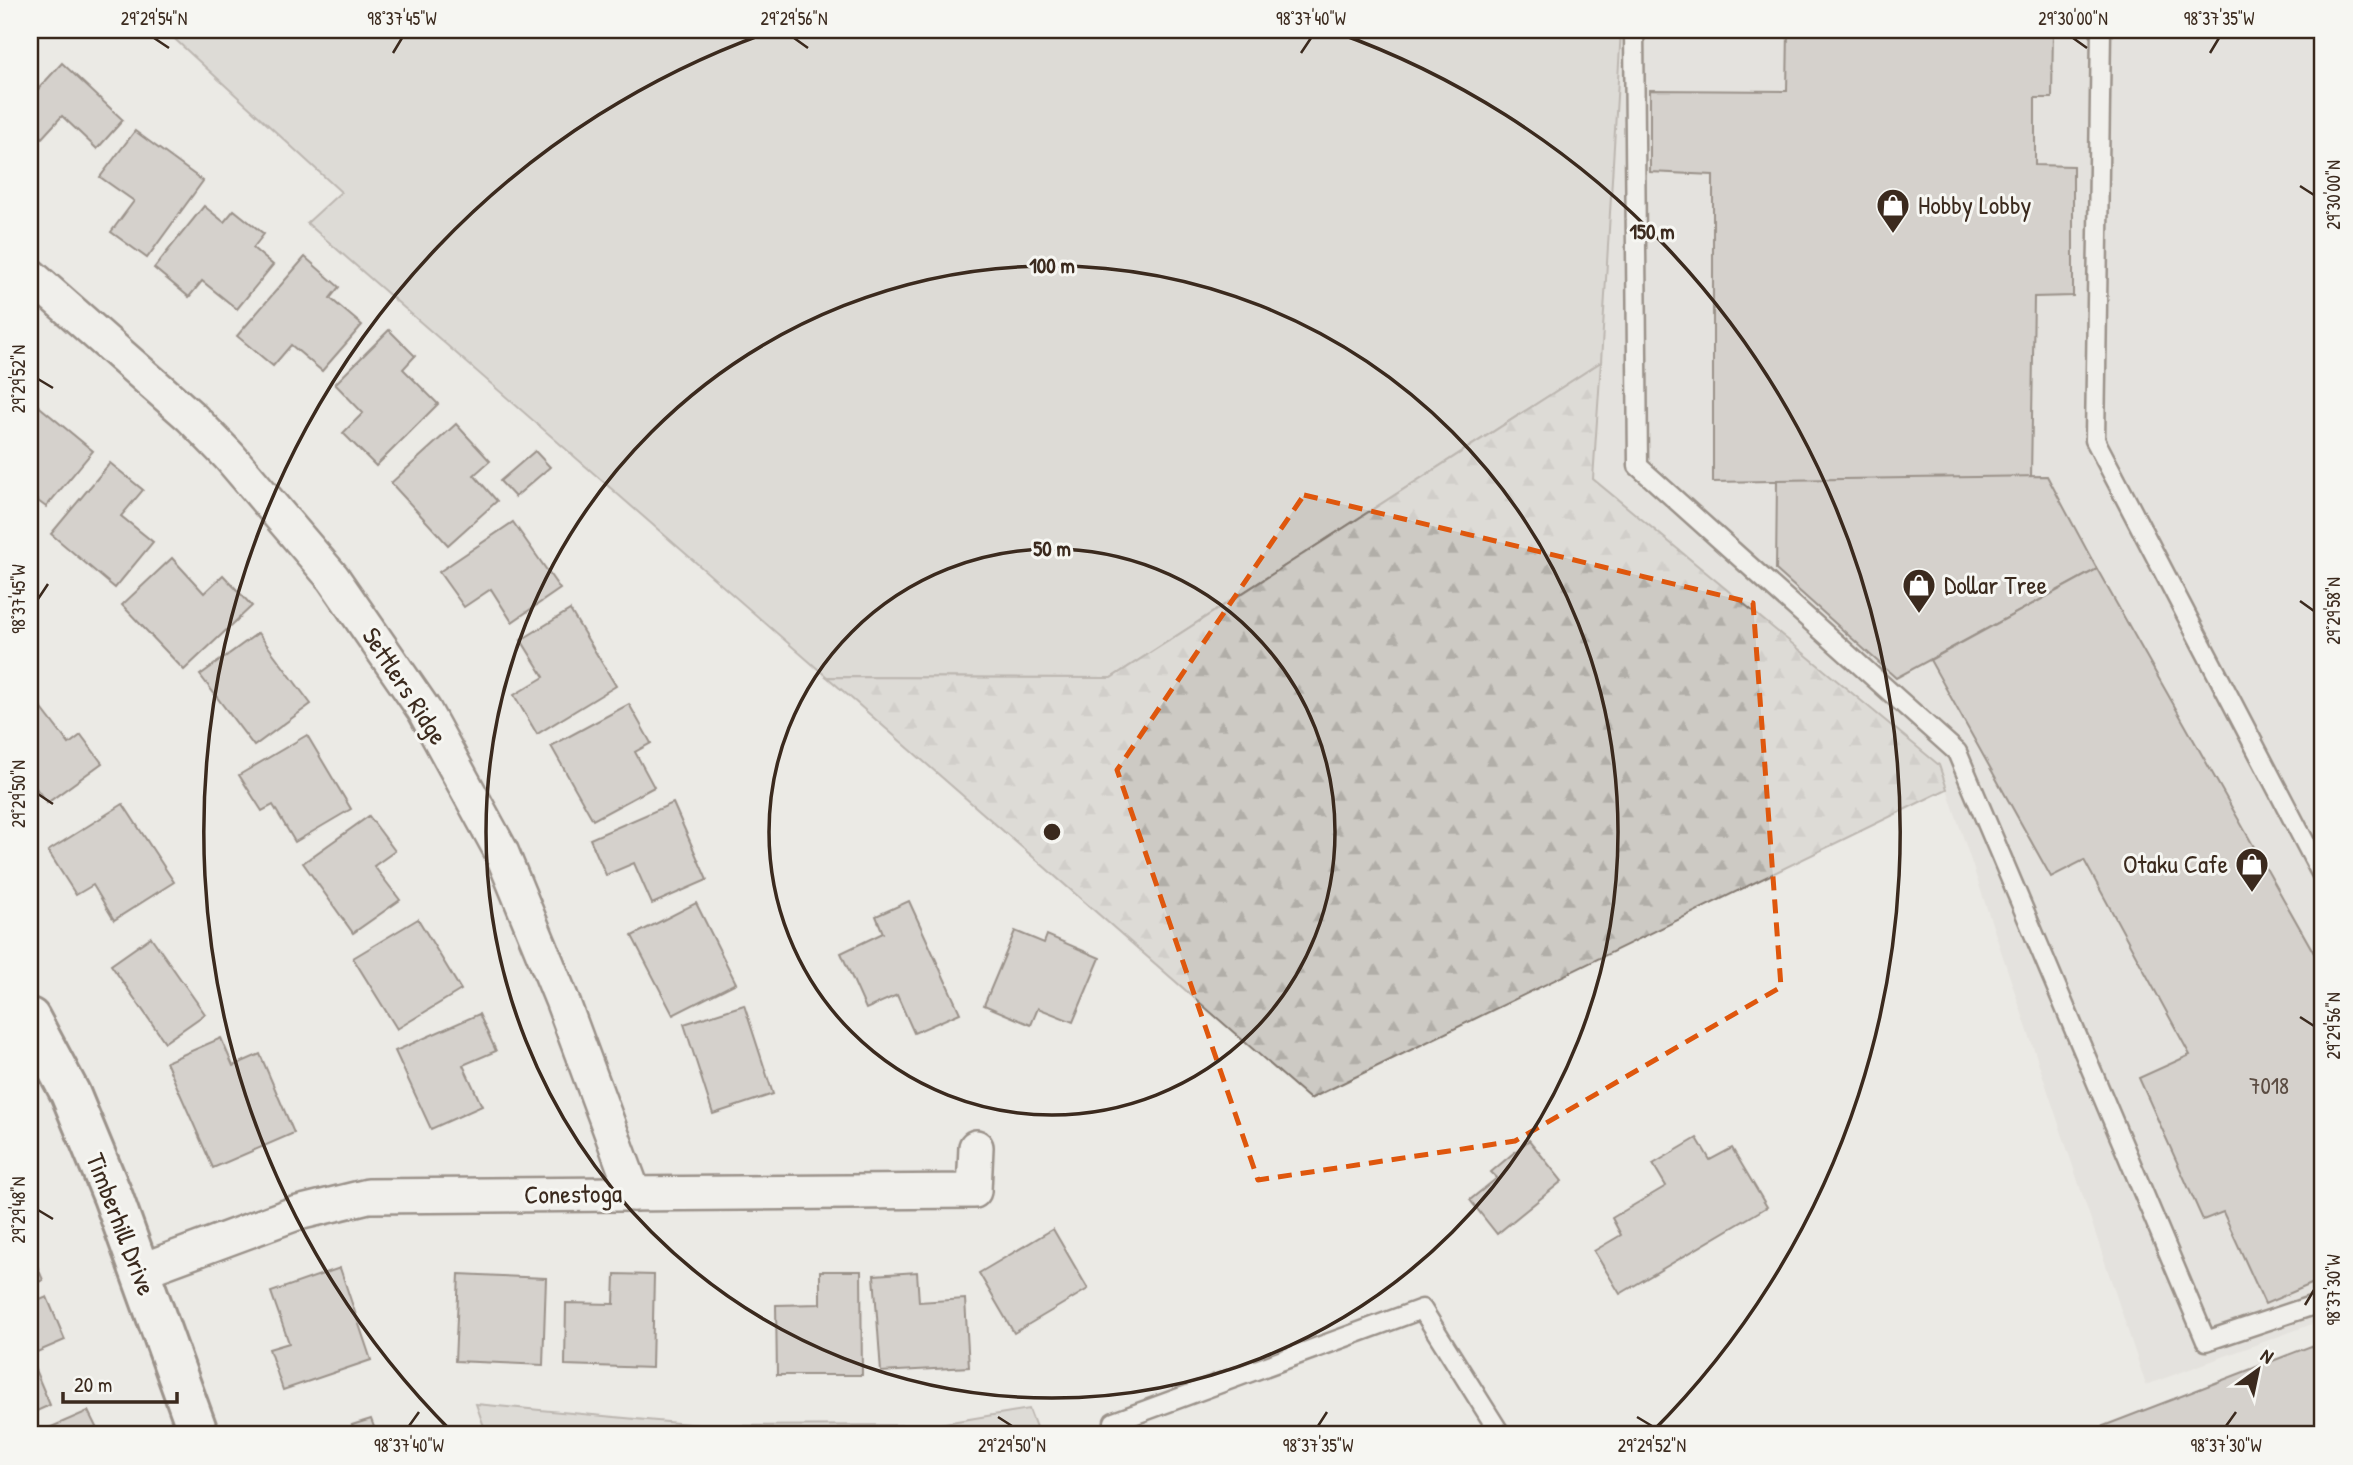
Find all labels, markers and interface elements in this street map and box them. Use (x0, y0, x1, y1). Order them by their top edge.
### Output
text: 29°29'54"N (121, 6, 187, 31)
text: 98°37'45"W (367, 6, 437, 31)
text: 29°29'56"N (760, 6, 828, 31)
text: 98°37'40"W (1276, 6, 1346, 31)
text: 29°30'00"N (2038, 6, 2108, 31)
text: 98°37'35"W (2184, 6, 2254, 31)
text: 29°30'00"N (2321, 160, 2346, 230)
shop icon: Hobby Lobby (1874, 186, 1912, 235)
place label: Hobby Lobby (1918, 187, 2032, 222)
text: 150 m (1629, 217, 1675, 246)
text: 100 m (1029, 251, 1075, 280)
text: 29°29'52"N (6, 345, 31, 413)
text: 50 m (1033, 534, 1071, 563)
text: 98°37'45"W (6, 564, 31, 634)
shop icon: Dollar Tree (1900, 566, 1938, 615)
place label: Dollar Tree (1944, 567, 2047, 602)
text: 29°29'58"N (2321, 577, 2346, 645)
street label: Settlers Ridge (354, 620, 456, 751)
text: 29°29'50"N (6, 760, 31, 828)
centre of rings (1040, 820, 1064, 844)
shop icon: Otaku Cafe (2233, 845, 2271, 894)
place label: Otaku Cafe (2123, 846, 2228, 881)
text: 29°29'56"N (2321, 992, 2346, 1060)
house number: 7018 (2249, 1070, 2289, 1101)
street label: Timberhill Drive (78, 1148, 165, 1300)
street label: Conestoga (524, 1175, 622, 1212)
text: 29°29'48"N (6, 1177, 31, 1243)
text: 98°37'30"W (2321, 1254, 2346, 1326)
north arrow (2224, 1336, 2294, 1406)
text: N (2256, 1342, 2279, 1369)
scale bar (63, 1360, 177, 1404)
text: 20 m (74, 1370, 112, 1399)
text: 98°37'40"W (374, 1433, 444, 1458)
text: 29°29'50"N (978, 1433, 1046, 1458)
text: 98°37'35"W (1283, 1433, 1353, 1458)
text: 29°29'52"N (1618, 1433, 1686, 1458)
text: 98°37'30"W (2190, 1433, 2262, 1458)

